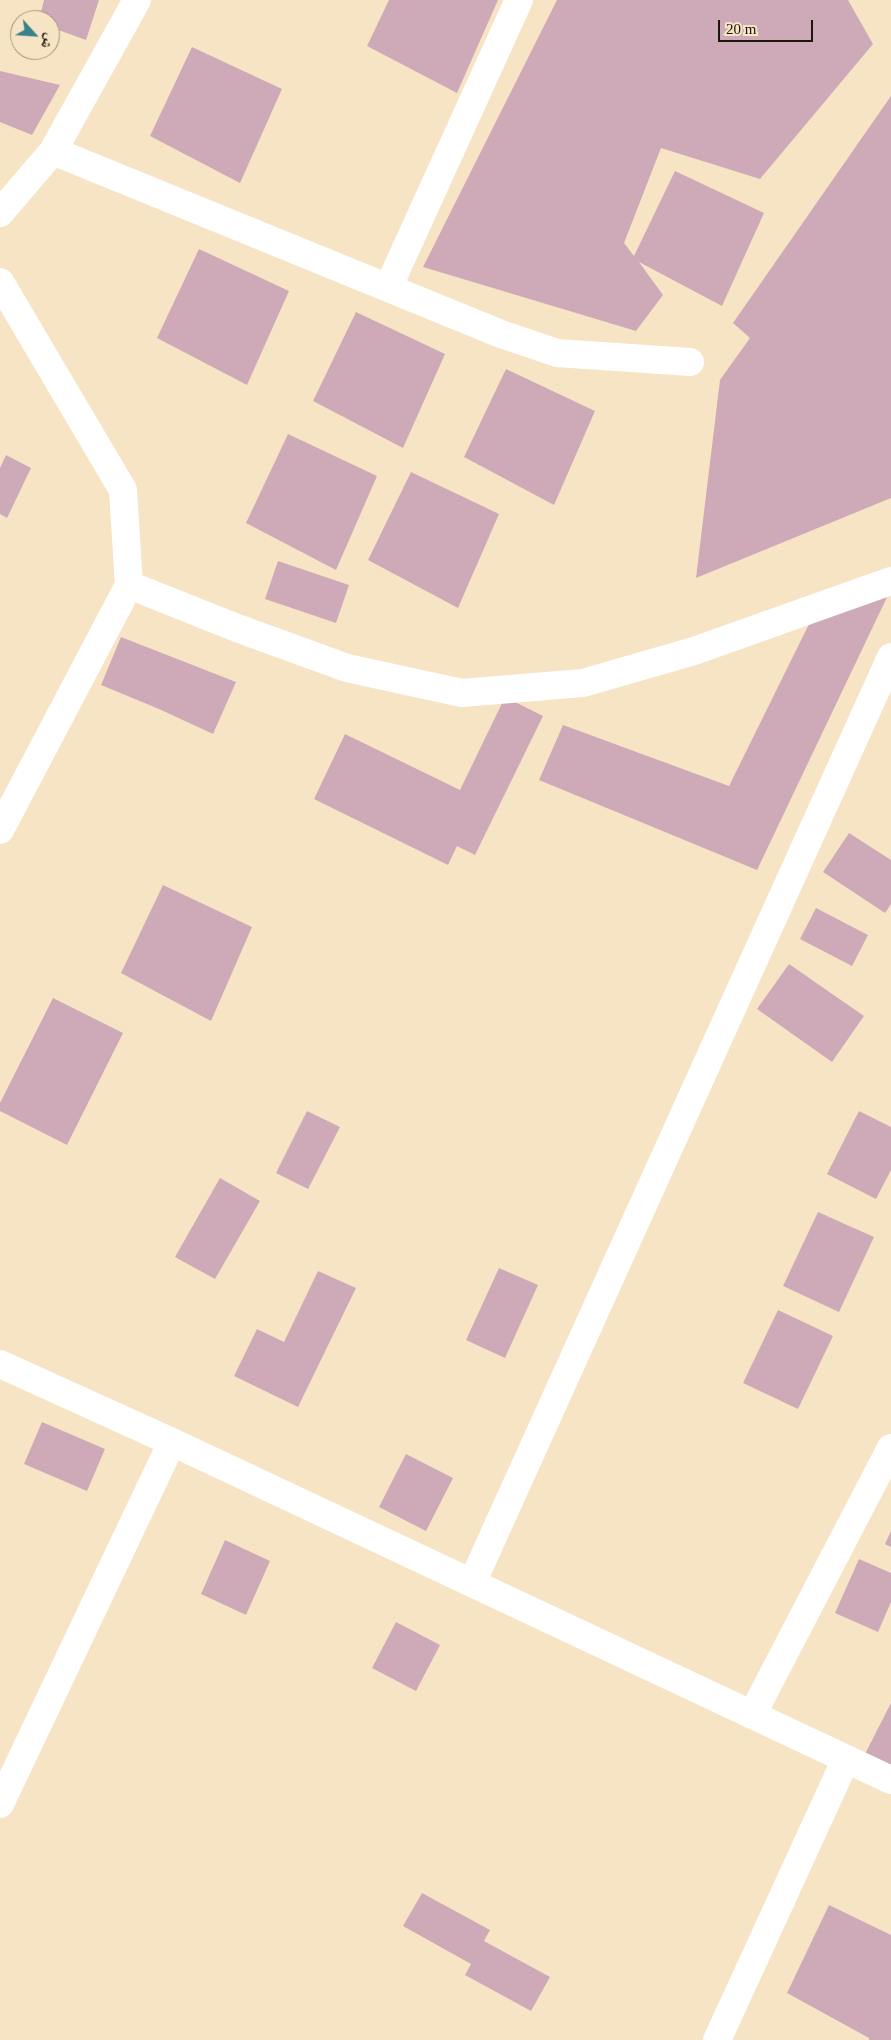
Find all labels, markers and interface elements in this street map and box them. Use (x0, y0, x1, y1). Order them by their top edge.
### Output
north arrow (10, 10, 60, 60)
scale bar (721, 10, 816, 42)
text: 20 m (726, 21, 756, 37)
text: ش (38, 31, 58, 51)

